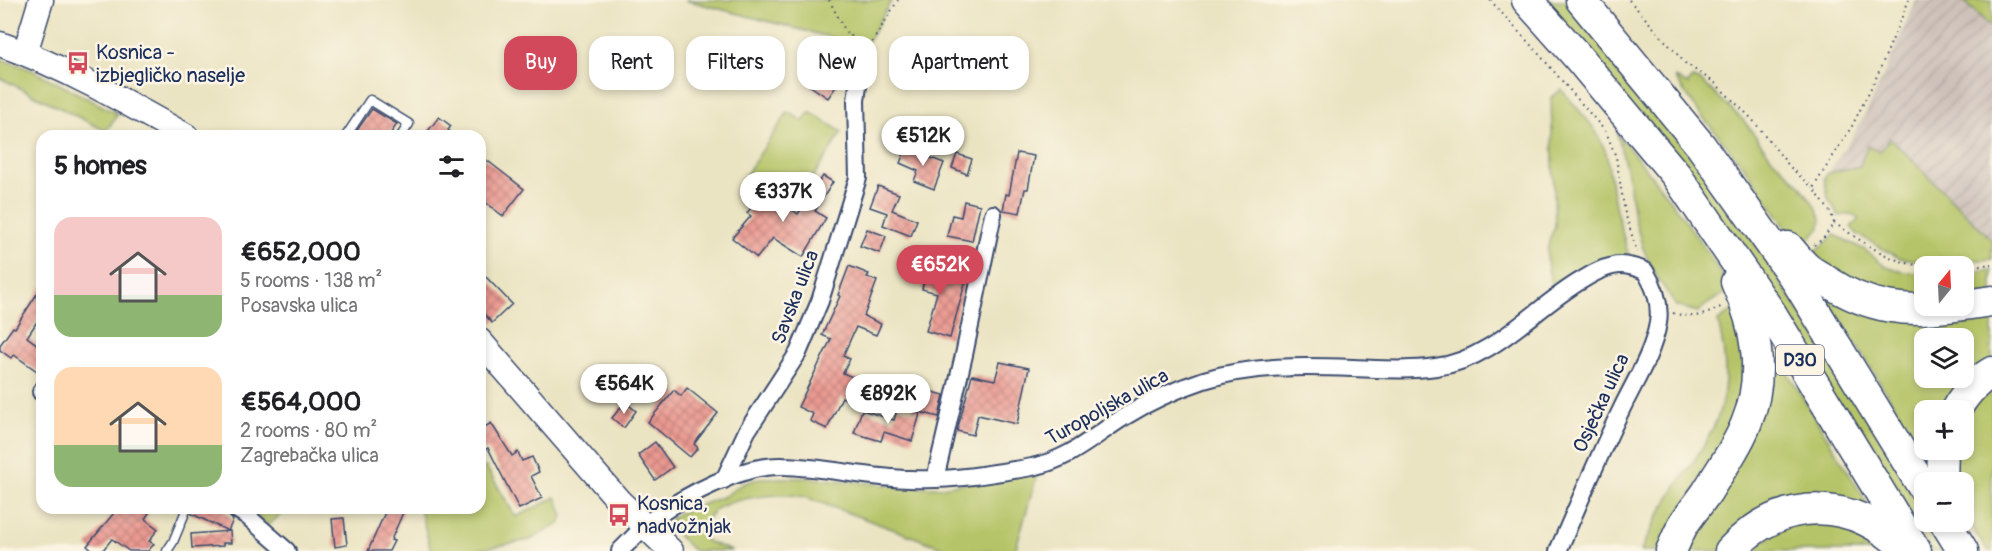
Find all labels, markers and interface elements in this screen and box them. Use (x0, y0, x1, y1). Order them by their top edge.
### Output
chip: Buy (504, 36, 577, 90)
chip: Rent (589, 36, 674, 90)
chip: Filters (686, 36, 785, 90)
chip: New (797, 36, 877, 90)
chip: Apartment (889, 36, 1029, 90)
place label: Kosnica - izbjegličko naselje (96, 40, 245, 88)
bus stop icon: Kosnica - izbjegličko naselje (65, 50, 91, 76)
pin: €512K (881, 116, 965, 167)
text: €512K (895, 123, 951, 148)
text: 5 homes (54, 150, 147, 182)
icon: filters (435, 150, 468, 183)
pin: €337K (741, 172, 825, 223)
text: €337K (754, 179, 812, 204)
text: €652,000 (240, 236, 361, 268)
icon: home (102, 241, 174, 313)
pin: €652K (898, 245, 982, 296)
street label: Savska ulica (766, 246, 824, 348)
text: €652K (911, 252, 969, 277)
north arrow (1914, 256, 1974, 316)
map controls (1914, 256, 1974, 532)
text: 5 rooms · 138 m² (240, 268, 382, 293)
text: Posavska ulica (240, 293, 358, 318)
button: layers (1914, 328, 1974, 388)
road number: D30 (1776, 345, 1824, 375)
street label: Osječka ulica (1567, 350, 1635, 456)
street label: Turopoljska ulica (1041, 363, 1173, 451)
pin: €564K (582, 364, 666, 415)
text: €564K (594, 371, 654, 396)
pin: €892K (846, 374, 930, 425)
text: €892K (860, 381, 916, 406)
text: €564,000 (240, 386, 361, 418)
icon: home (102, 391, 174, 463)
button: + (1914, 400, 1974, 460)
text: 2 rooms · 80 m² (240, 418, 377, 443)
text: Zagrebačka ulica (240, 443, 379, 468)
button: − (1914, 472, 1974, 532)
place label: Kosnica, nadvožnjak (637, 491, 732, 539)
bus stop icon: Kosnica, nadvožnjak (606, 502, 632, 528)

